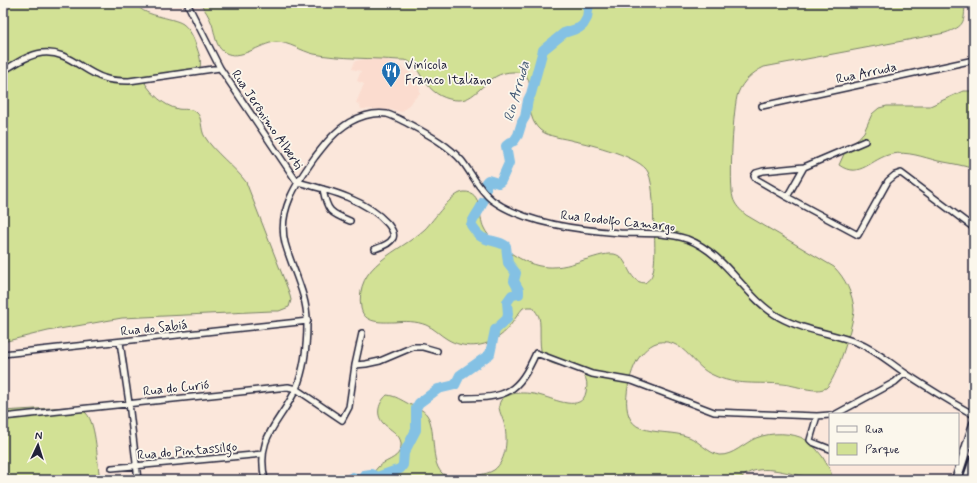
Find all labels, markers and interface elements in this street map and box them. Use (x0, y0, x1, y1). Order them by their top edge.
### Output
place label: Vinícola Franco Italiano (405, 57, 492, 89)
water label: Rio Arruda (500, 59, 534, 124)
street label: Rua Arruda (834, 59, 898, 88)
restaurant icon: Vinícola Franco Italiano (380, 60, 402, 88)
street label: Rua Jerônimo Alberti (227, 67, 306, 173)
street label: Rua Rodolfo Camargo (559, 207, 676, 238)
street label: Rua do Sabiá (120, 317, 189, 340)
street label: Rua do Curió (142, 377, 210, 400)
legend (829, 413, 959, 465)
text: Rua (865, 422, 883, 438)
north arrow (18, 425, 58, 465)
text: N (34, 429, 43, 443)
street label: Rua do Pintassilgo (136, 439, 238, 466)
text: Parque (865, 442, 900, 458)

